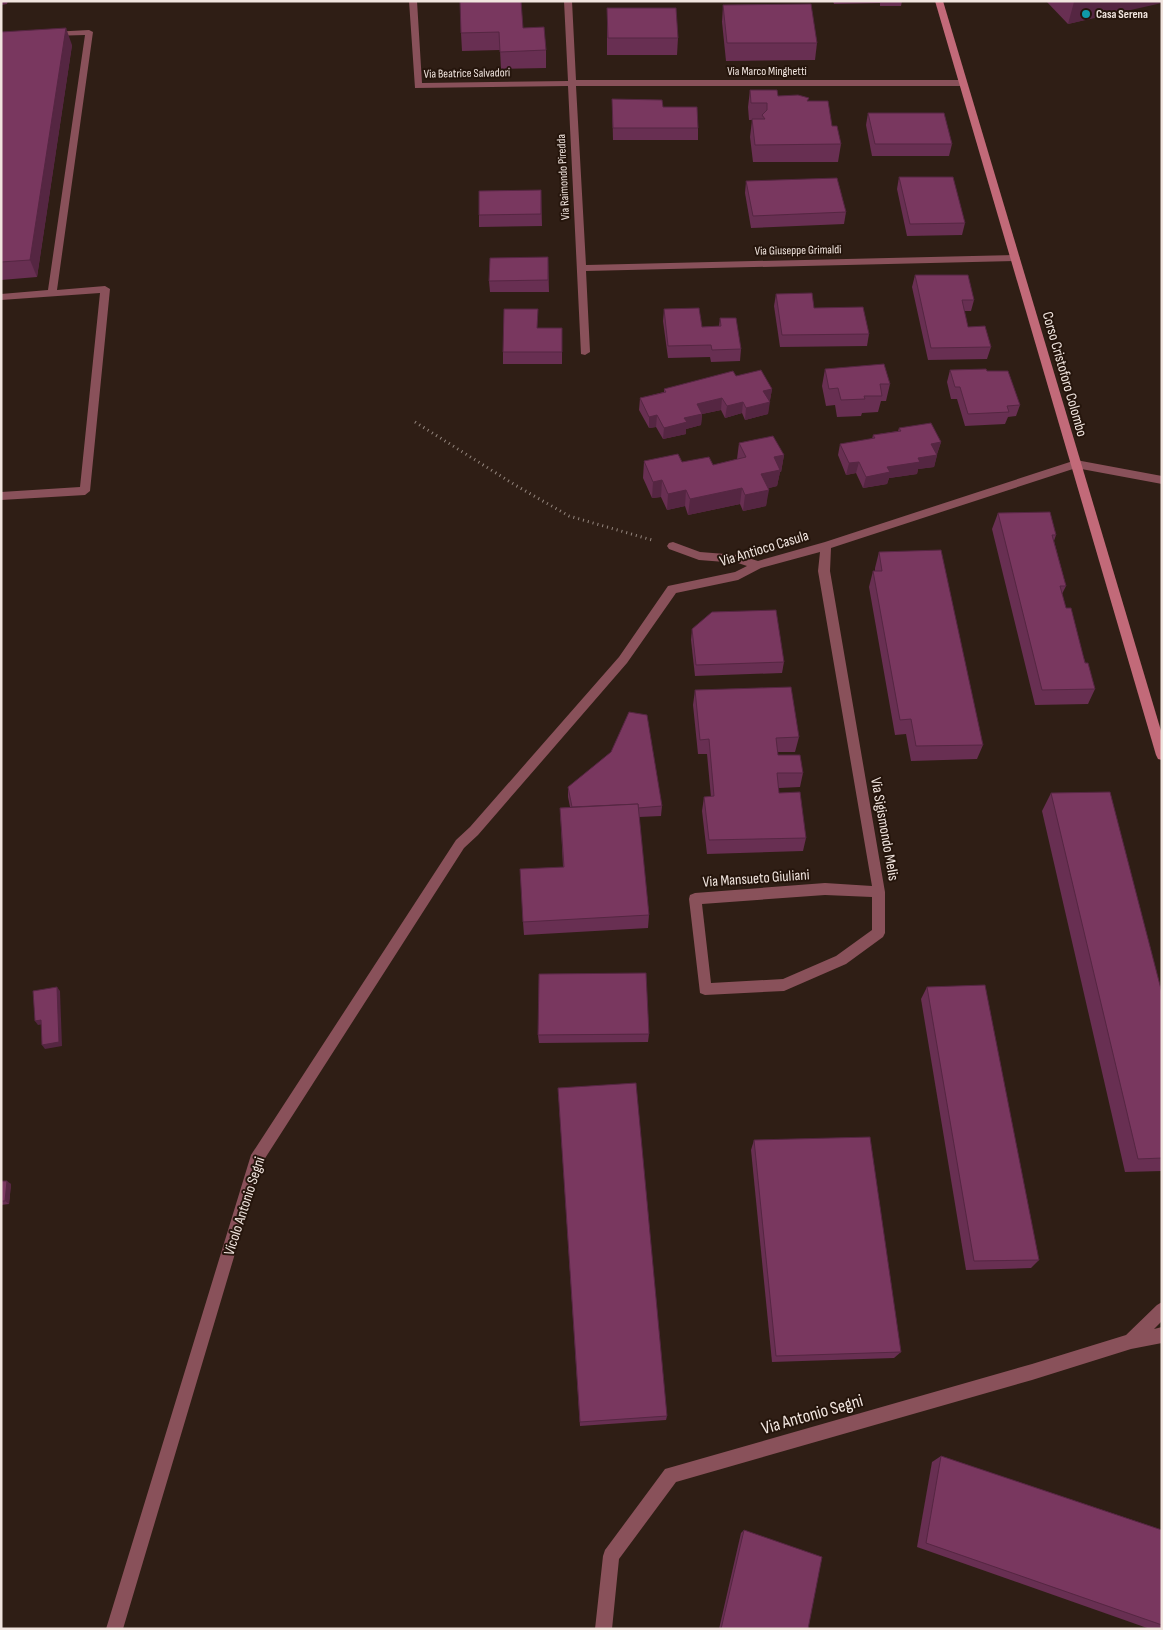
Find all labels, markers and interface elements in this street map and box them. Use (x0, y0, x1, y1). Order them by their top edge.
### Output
place label: Casa Serena (1096, 7, 1148, 22)
marker: Casa Serena (1080, 8, 1092, 20)
street label: Via Marco Minghetti (727, 64, 807, 79)
street label: Via Beatrice Salvadori (424, 65, 510, 82)
street label: Via Raimondo Piredda (554, 133, 573, 220)
street label: Via Giuseppe Grimaldi (755, 242, 841, 259)
street label: Corso Cristoforo Colombo (1038, 309, 1091, 439)
street label: Via Antioco Casula (717, 526, 811, 571)
street label: Via Sigismondo Melis (866, 776, 903, 882)
street label: Via Mansueto Giuliani (702, 865, 810, 892)
street label: Vicolo Antonio Segni (220, 1154, 269, 1258)
street label: Via Antonio Segni (759, 1390, 865, 1439)

